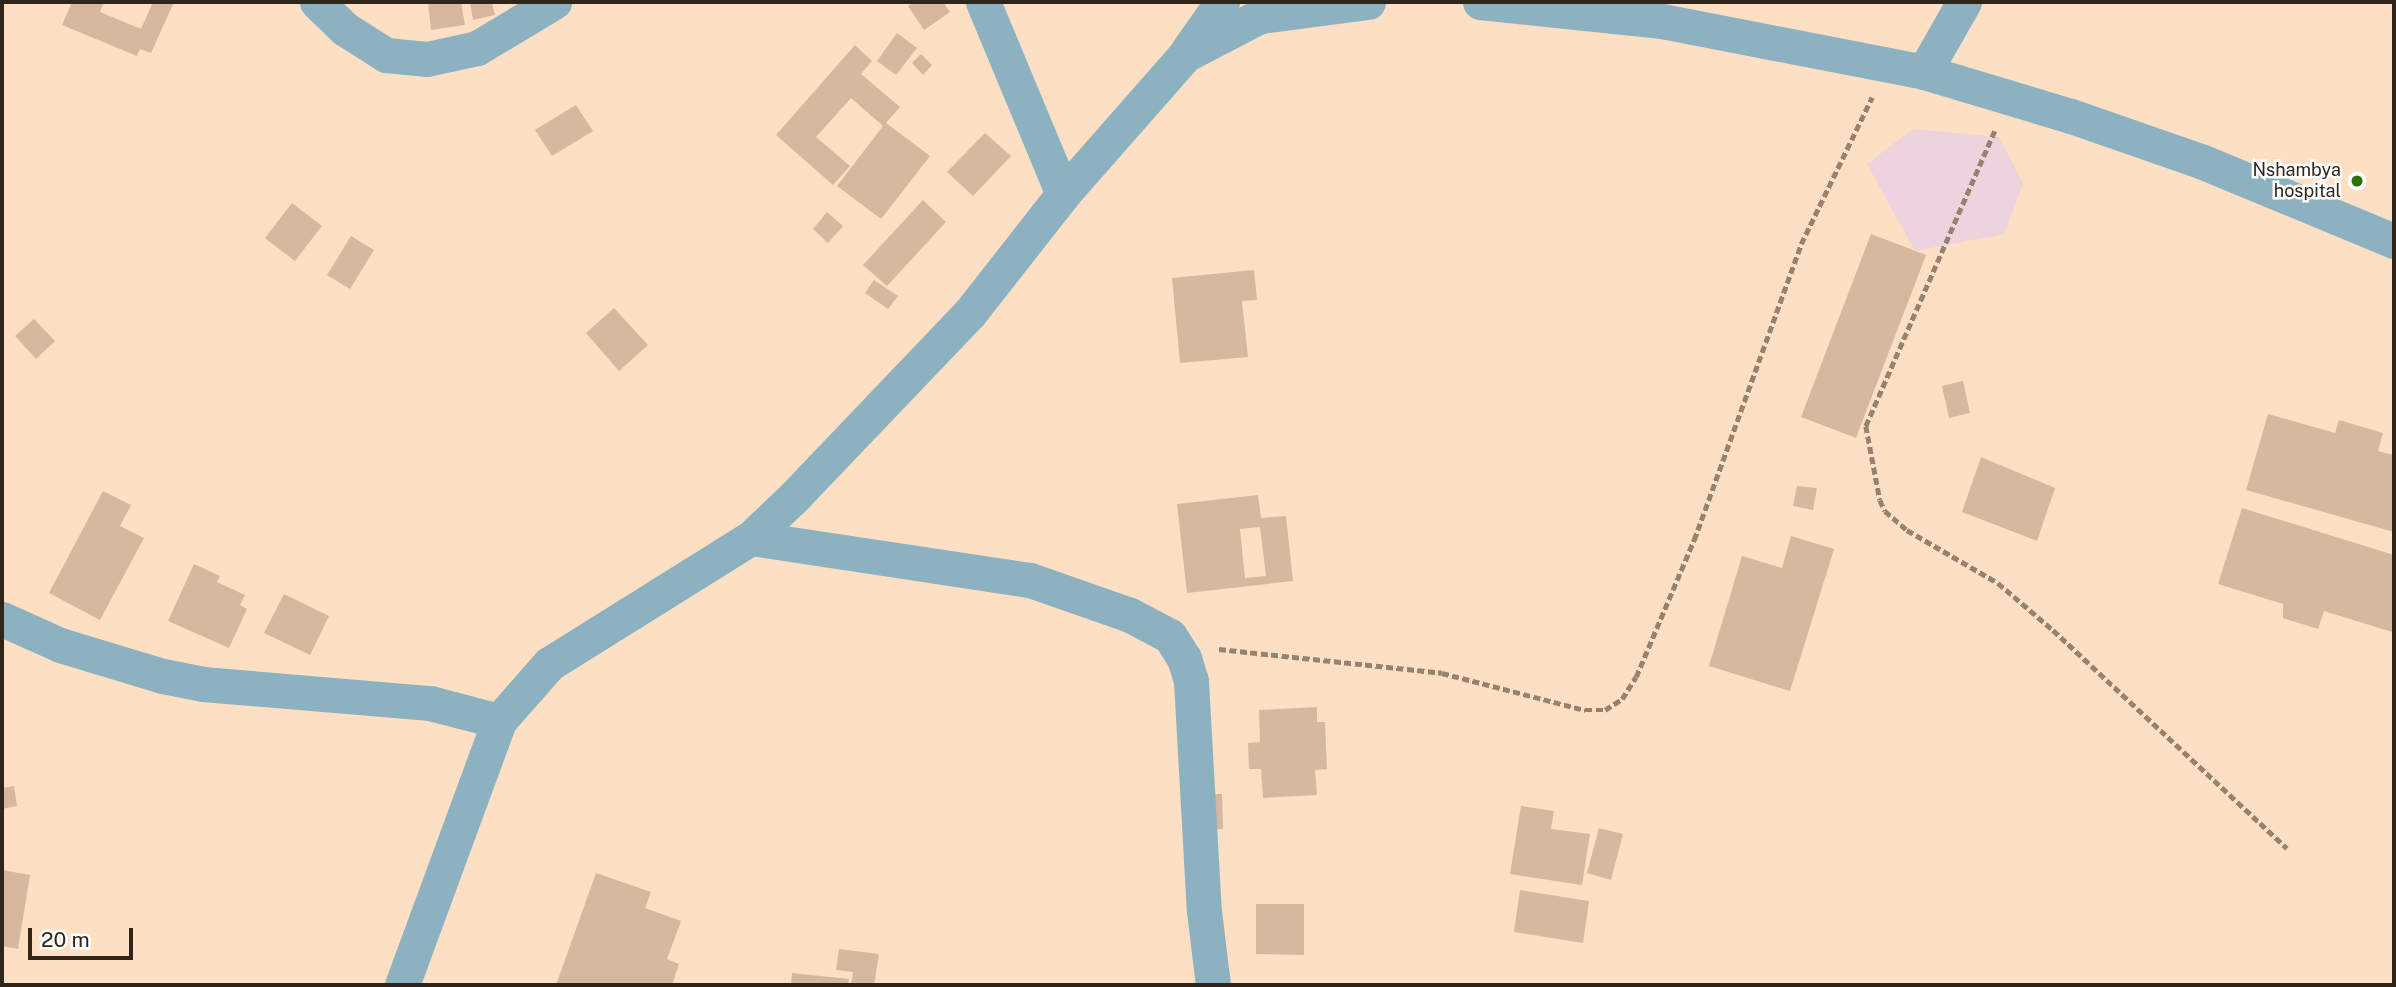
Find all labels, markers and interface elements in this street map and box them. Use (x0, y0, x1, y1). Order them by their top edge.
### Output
place label: Nshambya hospital (2252, 160, 2341, 202)
marker: Nshambya hospital (2347, 171, 2367, 191)
scale bar (32, 914, 136, 958)
text: 20 m (41, 927, 90, 952)

